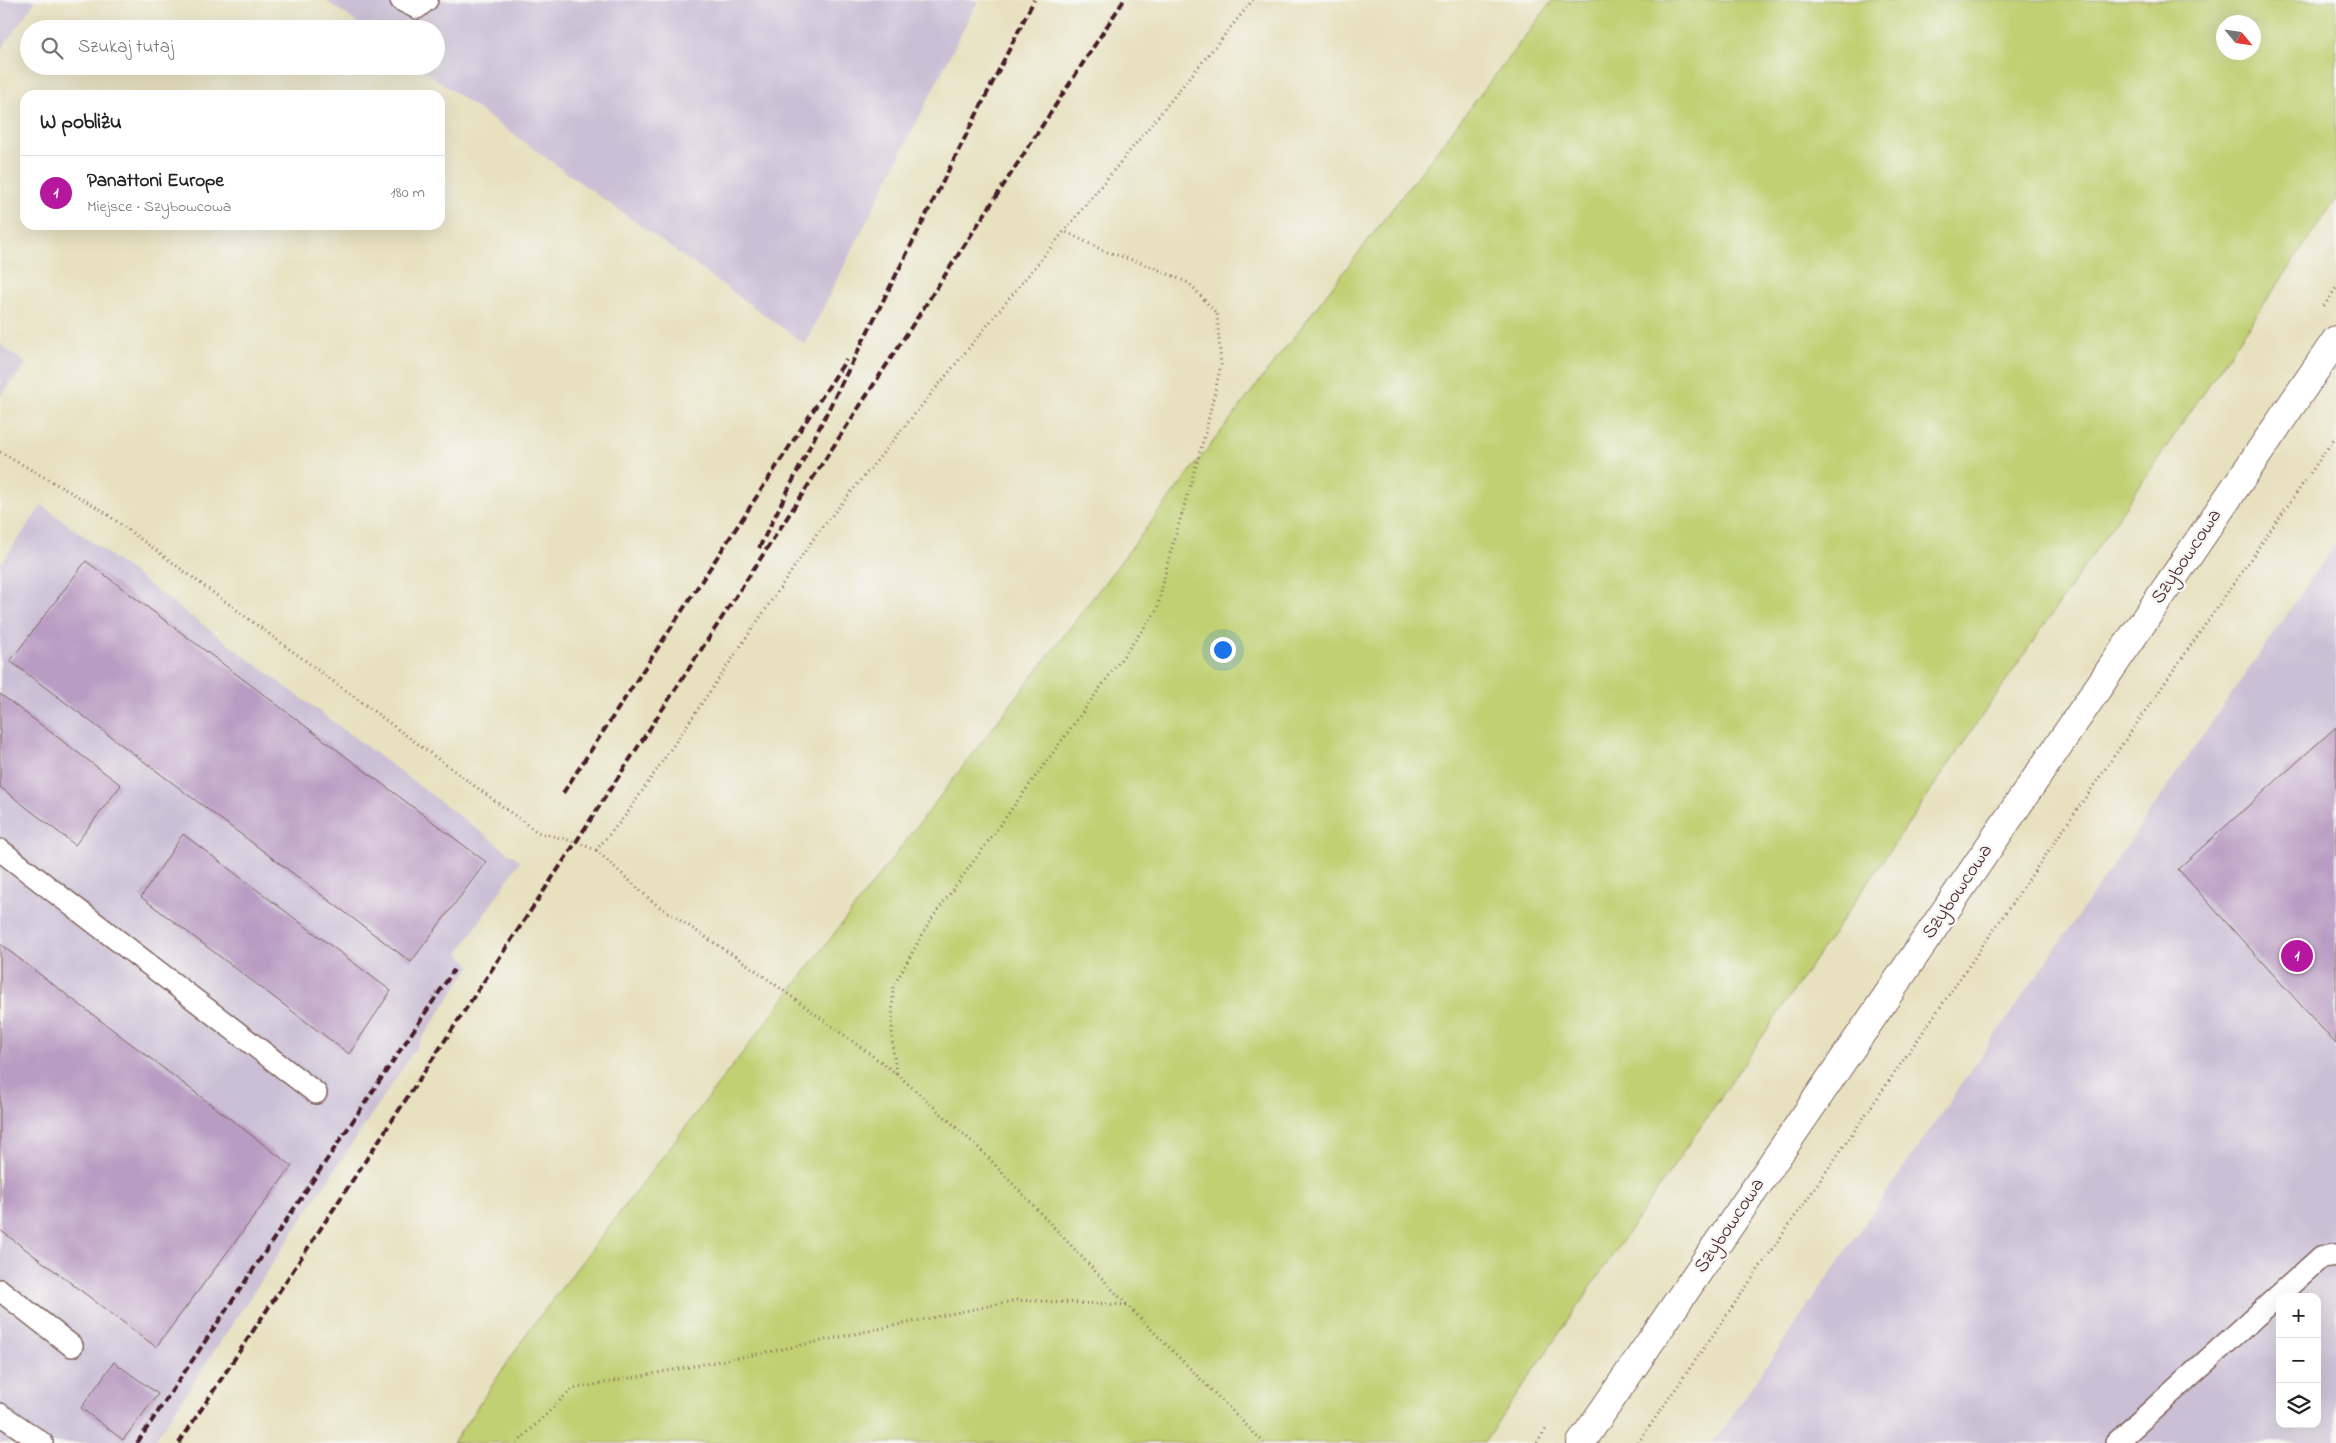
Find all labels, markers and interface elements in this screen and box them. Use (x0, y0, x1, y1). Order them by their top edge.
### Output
north arrow (2216, 15, 2261, 60)
search box (20, 20, 445, 75)
icon: search (38, 34, 66, 62)
text: Szukaj tutaj (78, 34, 174, 61)
text: W pobliżu (40, 108, 122, 138)
text: Panattoni Europe (87, 168, 224, 195)
text: 1 (53, 181, 59, 205)
text: 180 m (391, 181, 425, 205)
text: Miejsce · Szybowcowa (87, 195, 231, 219)
street label: Szybowcowa (2144, 504, 2230, 610)
your location (1210, 637, 1236, 663)
street label: Szybowcowa (1915, 839, 2001, 945)
pin: 1 (2281, 937, 2313, 975)
street label: Szybowcowa (1687, 1173, 1773, 1279)
map controls (2276, 1293, 2321, 1428)
button: + (2276, 1293, 2321, 1338)
button: − (2276, 1338, 2321, 1383)
button: layers (2276, 1383, 2321, 1428)

